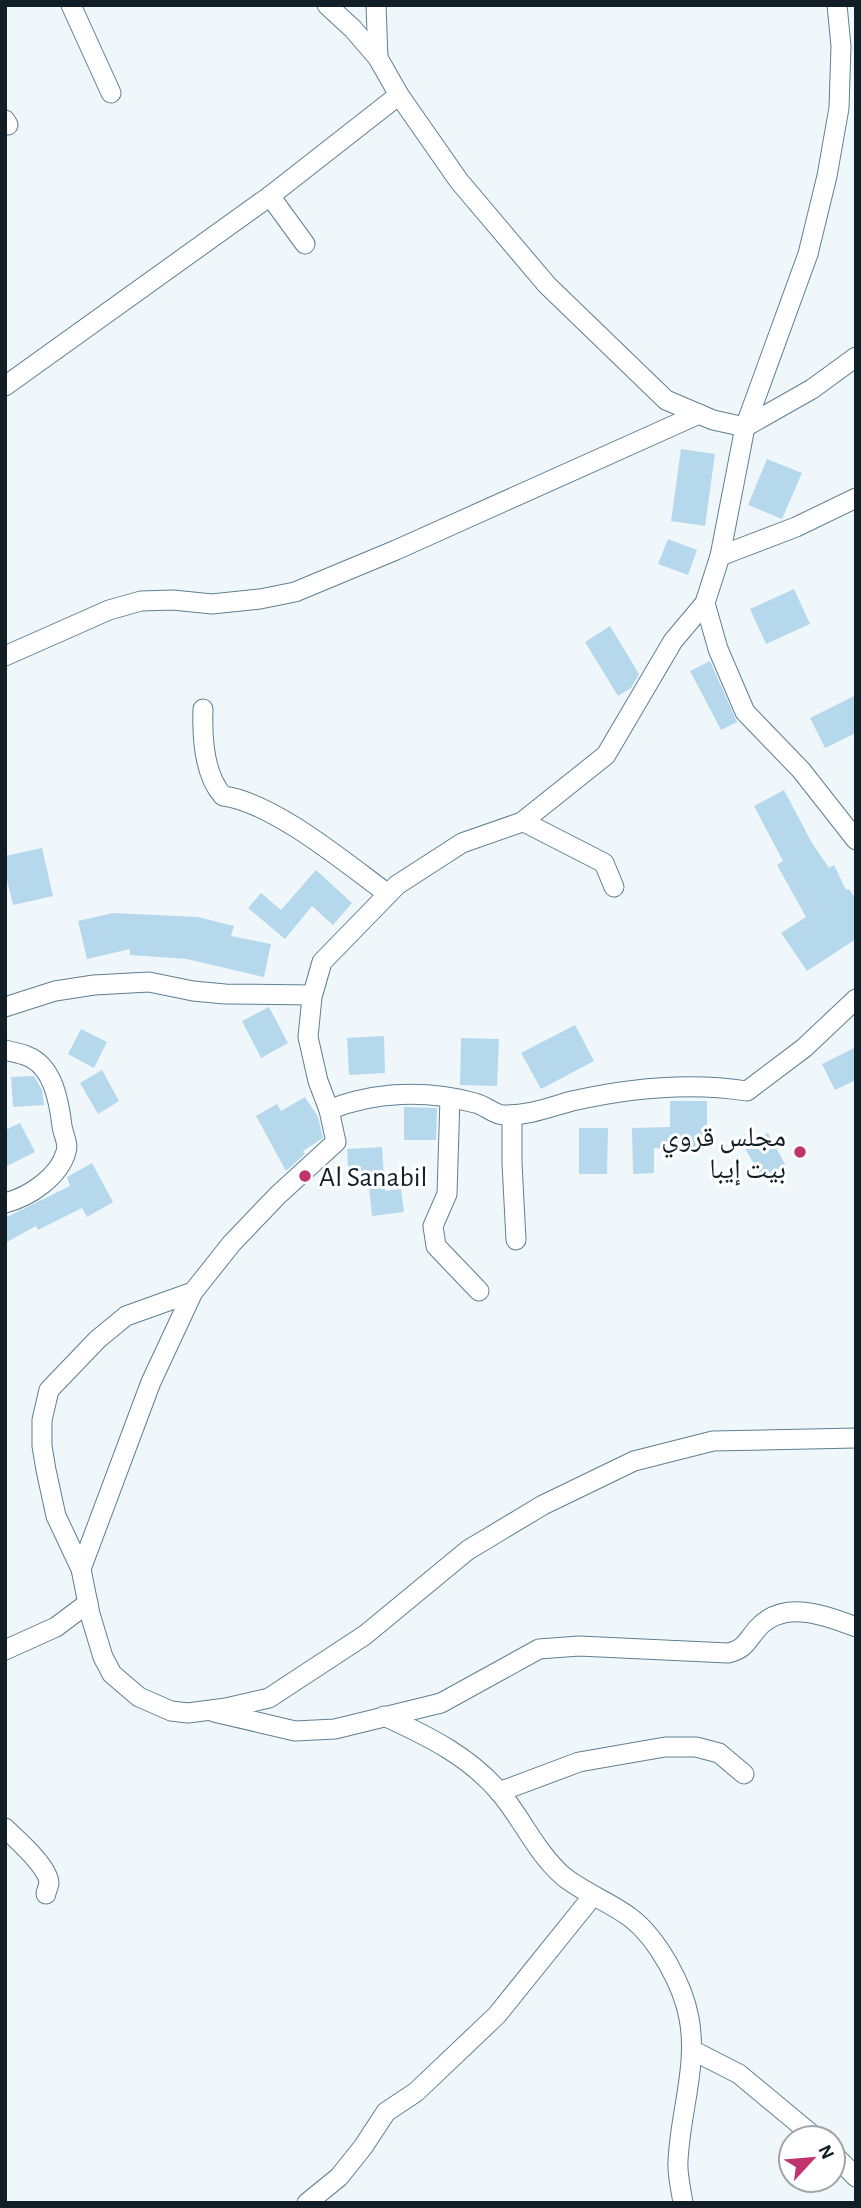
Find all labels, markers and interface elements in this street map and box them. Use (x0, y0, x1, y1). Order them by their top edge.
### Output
place label: مجلس قروي بيت إيبا (661, 1124, 786, 1186)
marker: مجلس قروي بيت إيبا (792, 1144, 808, 1160)
place label: Al Sanabil (319, 1164, 428, 1192)
marker: Al Sanabil (297, 1168, 313, 1184)
north arrow (777, 2124, 847, 2194)
text: N (814, 2142, 837, 2162)

